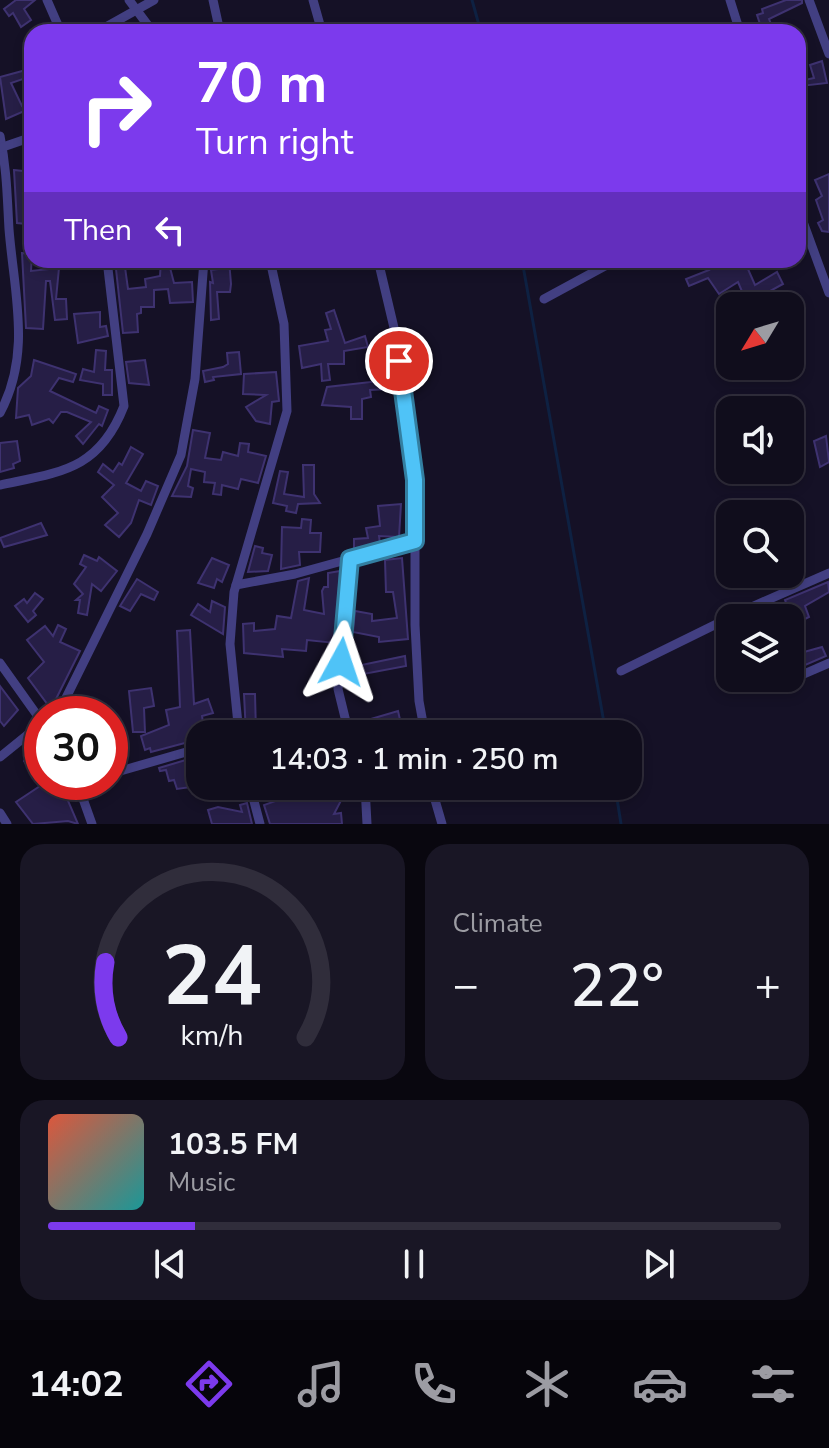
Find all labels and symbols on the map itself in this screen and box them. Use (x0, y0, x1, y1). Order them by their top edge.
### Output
north arrow (716, 292, 804, 380)
pin (365, 327, 433, 395)
position arrow (299, 620, 383, 704)
speed limit sign: 30 (24, 696, 128, 800)

